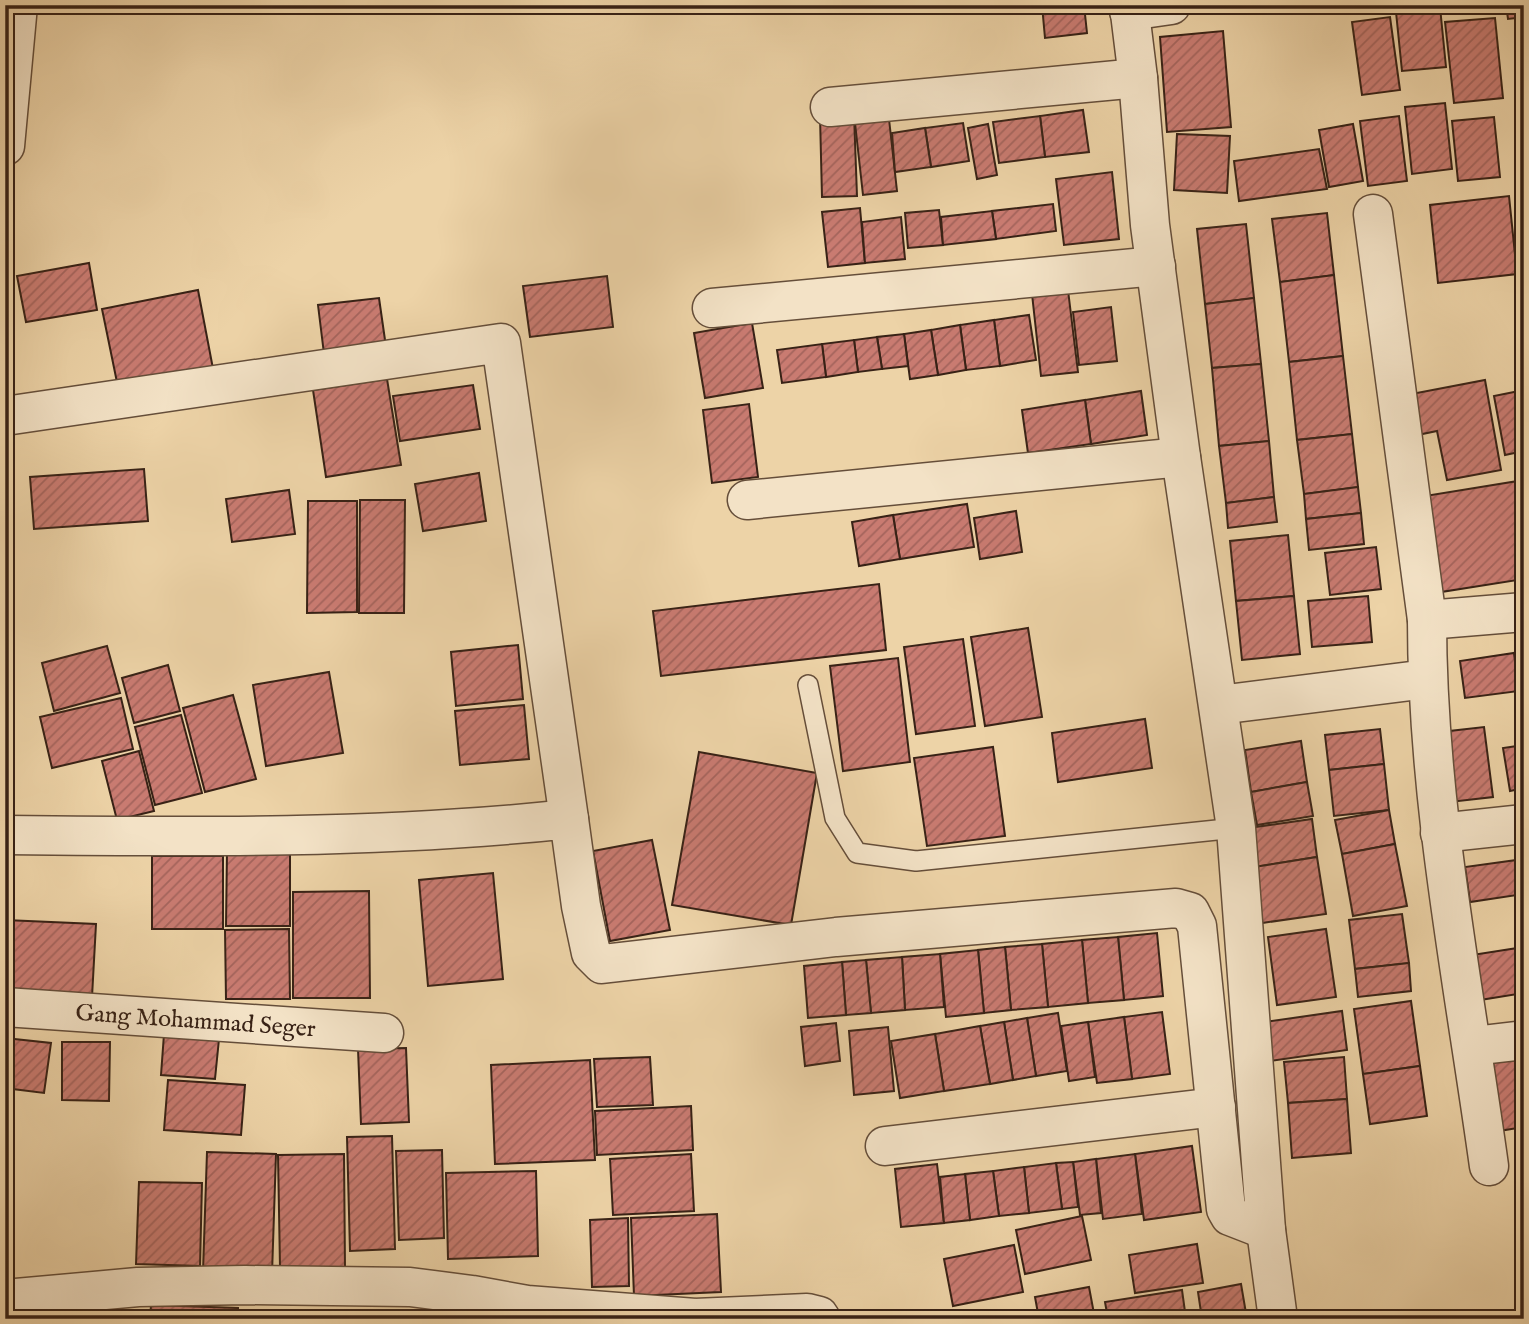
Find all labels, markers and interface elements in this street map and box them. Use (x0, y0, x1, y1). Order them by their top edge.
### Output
street label: Gang Mohammad Seger (74, 998, 317, 1045)

